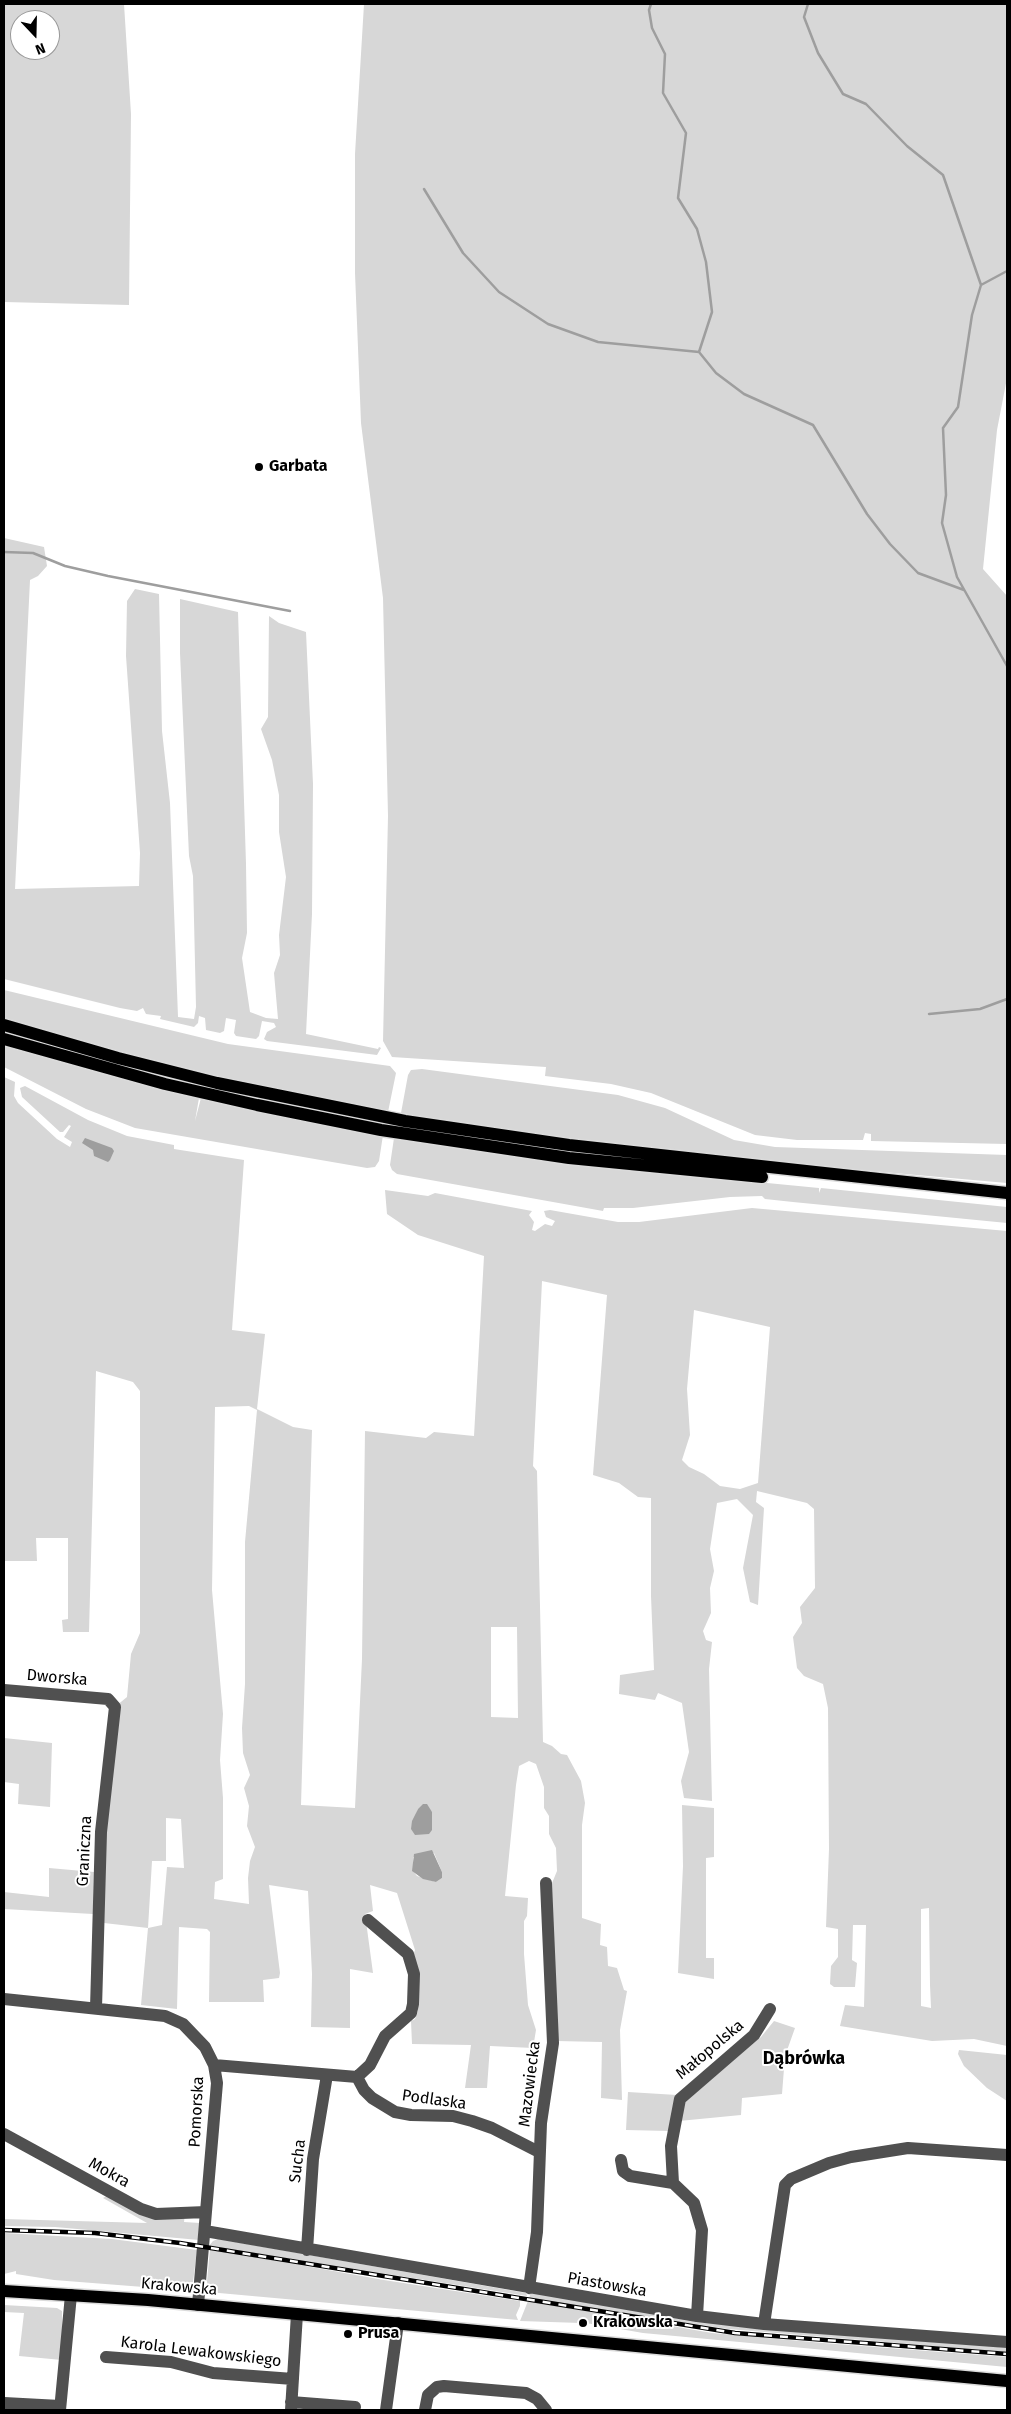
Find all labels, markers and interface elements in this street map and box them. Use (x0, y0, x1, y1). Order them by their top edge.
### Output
north arrow (10, 10, 60, 60)
text: N (33, 39, 48, 58)
place label: Garbata (269, 457, 327, 477)
marker: Garbata (253, 461, 265, 473)
street label: Dworska (26, 1666, 88, 1690)
street label: Graniczna (74, 1815, 96, 1887)
street label: Małopolska (672, 2016, 748, 2084)
street label: Mazowiecka (515, 2040, 545, 2128)
district label: Dąbrówka (763, 2048, 845, 2070)
street label: Pomorska (186, 2076, 208, 2148)
street label: Podlaska (400, 2086, 468, 2114)
street label: Sucha (286, 2138, 310, 2184)
street label: Mokra (85, 2154, 133, 2192)
street label: Piastowska (566, 2269, 648, 2301)
street label: Krakowska (140, 2274, 218, 2300)
place label: Krakowska (593, 2313, 673, 2333)
marker: Krakowska (577, 2317, 589, 2329)
place label: Prusa (358, 2324, 399, 2344)
marker: Prusa (342, 2328, 354, 2340)
street label: Karola Lewakowskiego (119, 2333, 283, 2371)

